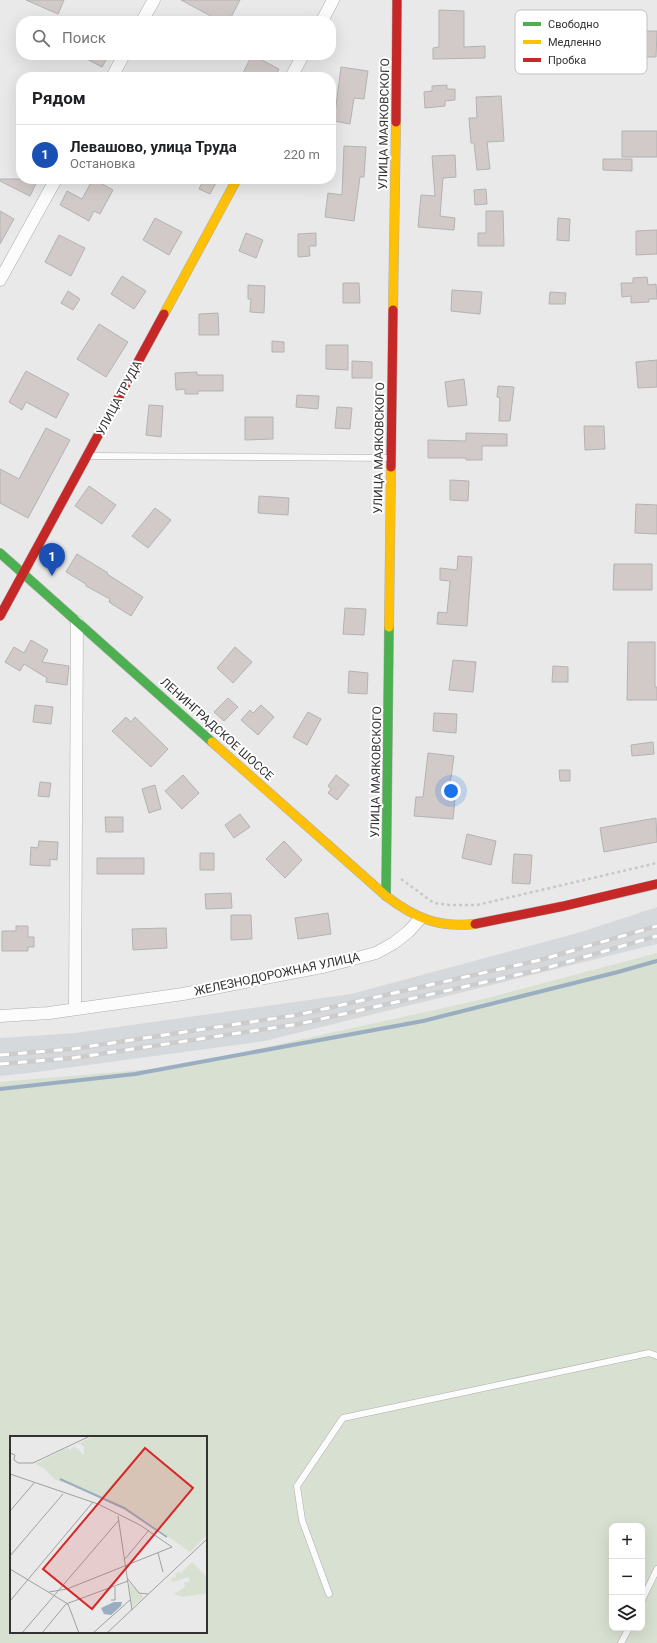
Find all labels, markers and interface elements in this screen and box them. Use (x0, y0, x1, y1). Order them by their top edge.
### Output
legend (515, 10, 647, 74)
search box (16, 16, 336, 60)
text: Свободно (548, 18, 599, 31)
icon: search (30, 27, 52, 49)
text: Поиск (62, 29, 106, 47)
text: Медленно (548, 36, 601, 49)
text: Пробка (548, 54, 586, 67)
street label: УЛИЦА МАЯКОВСКОГО (376, 58, 392, 190)
text: Рядом (32, 88, 86, 108)
text: Левашово, улица Труда (70, 138, 237, 156)
text: 1 (41, 147, 49, 162)
text: 220 m (283, 147, 320, 162)
text: Остановка (70, 156, 135, 171)
street label: УЛИЦА ТРУДА (93, 358, 145, 438)
street label: УЛИЦА МАЯКОВСКОГО (371, 382, 387, 514)
pin: 1 (39, 543, 65, 576)
street label: ЛЕНИНГРАДСКОЕ ШОССЕ (158, 675, 276, 783)
street label: УЛИЦА МАЯКОВСКОГО (368, 706, 384, 838)
your location (441, 781, 461, 801)
street label: ЖЕЛЕЗНОДОРОЖНАЯ УЛИЦА (193, 950, 361, 998)
inset map (10, 1436, 207, 1633)
map controls (609, 1523, 645, 1631)
button: + (609, 1523, 645, 1559)
button: − (609, 1559, 645, 1595)
button: layers (609, 1595, 645, 1631)

